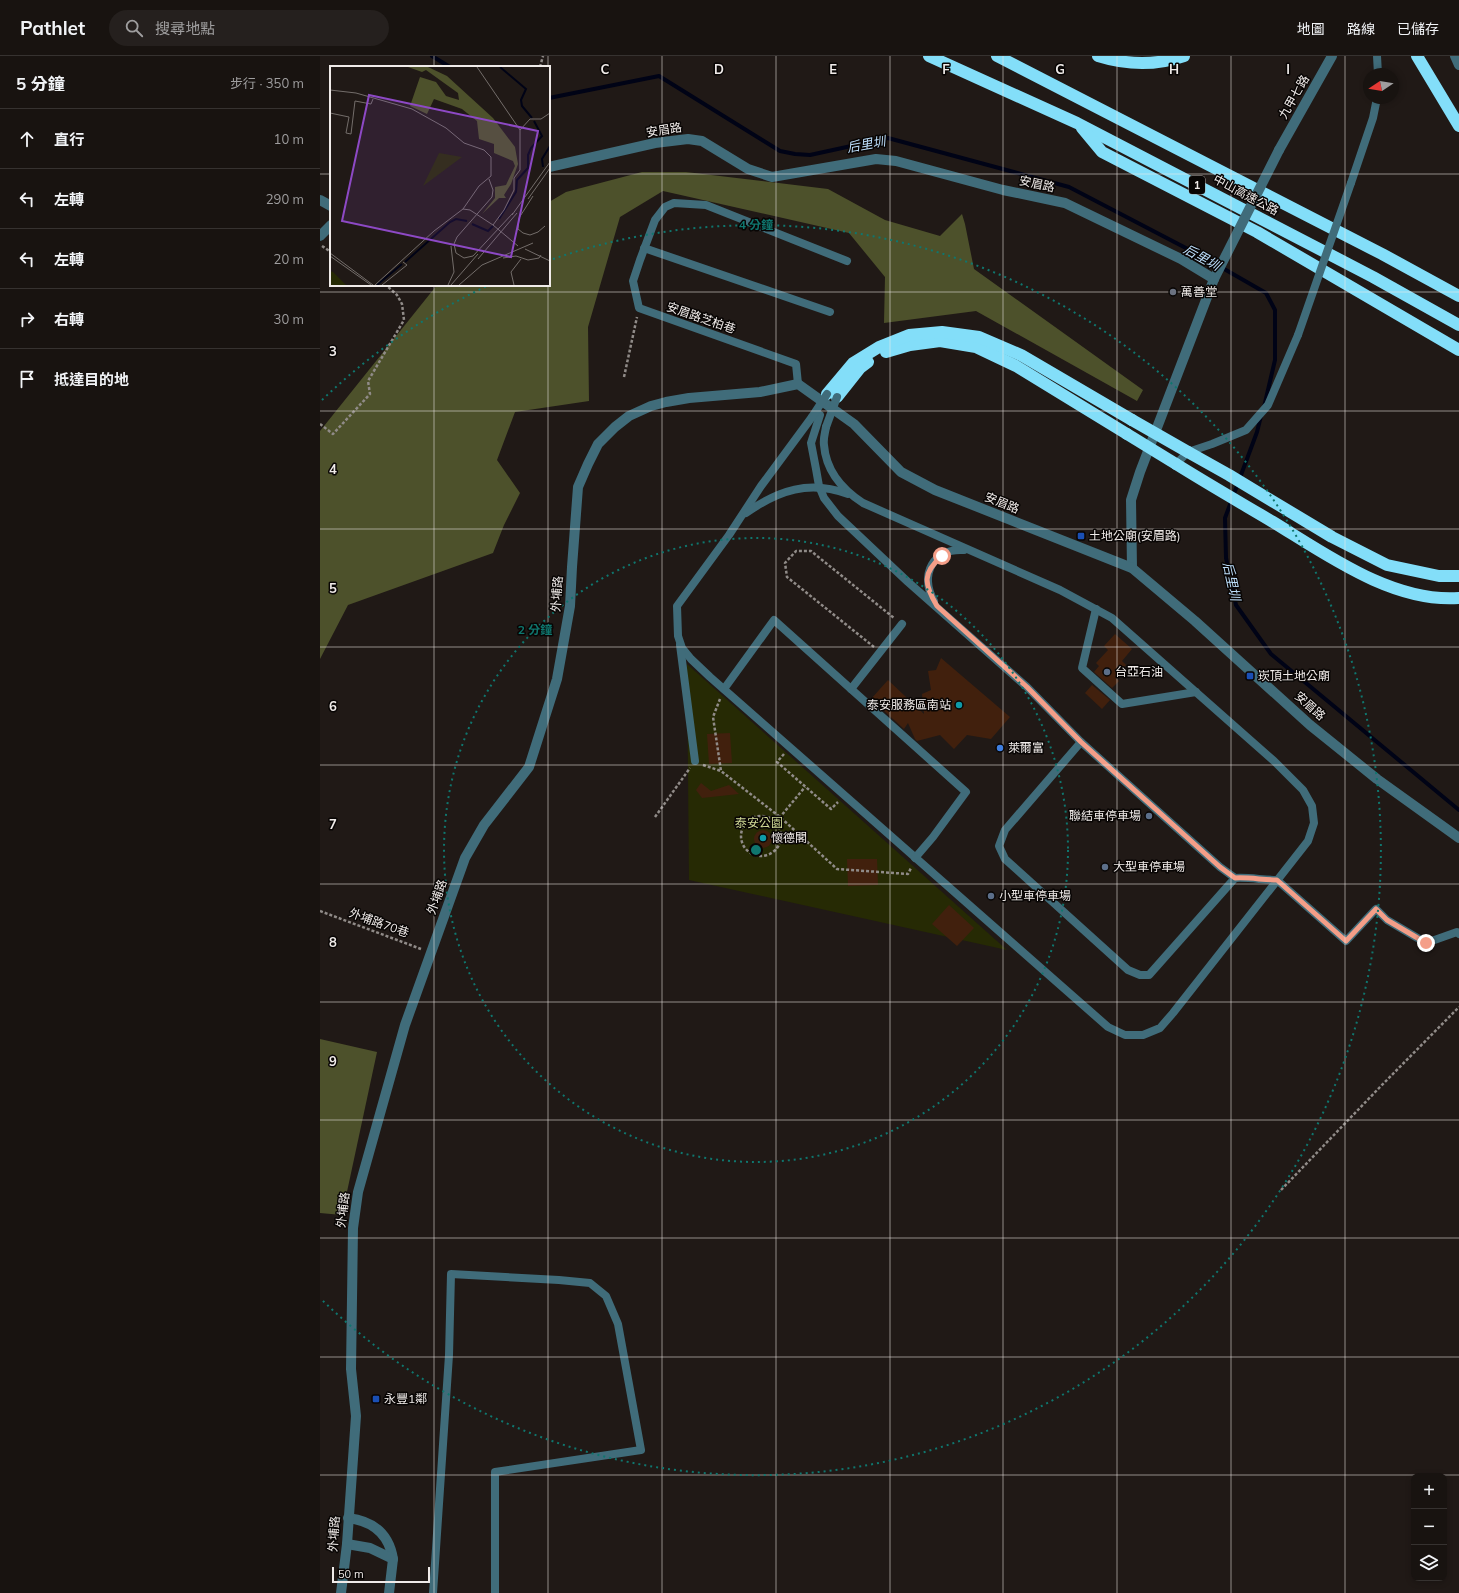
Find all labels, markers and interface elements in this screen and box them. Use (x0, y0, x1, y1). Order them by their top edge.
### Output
search box (109, 10, 389, 46)
text: Pathlet (20, 16, 85, 40)
icon: search (123, 17, 145, 39)
text: 搜尋地點 (155, 19, 215, 38)
text: 地圖 (1297, 20, 1325, 38)
text: 路線 (1347, 20, 1375, 38)
text: 已儲存 (1397, 20, 1439, 38)
text: C (601, 61, 610, 77)
text: D (714, 61, 724, 77)
text: E (829, 61, 837, 77)
text: F (942, 61, 950, 77)
text: G (1055, 61, 1065, 77)
text: H (1169, 61, 1179, 77)
text: I (1286, 61, 1290, 77)
inset map (330, 66, 550, 286)
north arrow (1363, 68, 1399, 104)
street label: 九甲七路 (1275, 72, 1312, 121)
text: 5 分鐘 (16, 73, 65, 94)
text: 步行 · 350 m (230, 75, 304, 91)
street label: 安眉路 (645, 119, 683, 140)
icon: ahead (16, 128, 38, 150)
text: 直行 (54, 130, 84, 149)
text: 10 m (274, 131, 304, 147)
water label: 后里圳 (845, 132, 889, 155)
street label: 中山高速公路 (1211, 171, 1282, 218)
street label: 安眉路 (1018, 172, 1056, 195)
road number: 1 (1189, 176, 1205, 194)
icon: left (16, 188, 38, 210)
text: 左轉 (54, 190, 84, 209)
text: 290 m (266, 191, 304, 207)
text: 4 分鐘 (739, 217, 773, 232)
water label: 后里圳 (1181, 241, 1225, 274)
icon: left (16, 248, 38, 270)
text: 左轉 (54, 250, 84, 269)
text: 20 m (274, 251, 304, 267)
place label: 萬善堂 (1181, 284, 1217, 299)
marker: 萬善堂 (1168, 287, 1178, 297)
street label: 安眉路芝柏巷 (665, 299, 738, 336)
icon: right (16, 308, 38, 330)
text: 右轉 (54, 310, 84, 329)
text: 30 m (274, 311, 304, 327)
text: 3 (329, 343, 337, 359)
icon: arrive (16, 368, 38, 390)
text: 抵達目的地 (54, 370, 129, 389)
text: 4 (329, 461, 337, 477)
street label: 安眉路 (983, 489, 1022, 516)
place label: 土地公廟(安眉路) (1089, 528, 1181, 543)
marker: 土地公廟(安眉路) (1076, 531, 1086, 541)
route start (933, 547, 951, 565)
water label: 后里圳 (1220, 560, 1244, 604)
street label: 外埔路 (548, 575, 565, 612)
text: 5 (329, 580, 337, 596)
text: 2 分鐘 (518, 622, 552, 637)
place label: 台亞石油 (1115, 664, 1163, 679)
marker: 台亞石油 (1102, 667, 1112, 677)
place label: 崁頂土地公廟 (1258, 668, 1330, 683)
marker: 崁頂土地公廟 (1245, 671, 1255, 681)
street label: 安眉路 (1292, 688, 1329, 723)
place label: 泰安服務區南站 (867, 697, 951, 712)
text: 6 (329, 698, 337, 714)
marker: 泰安服務區南站 (954, 700, 964, 710)
place label: 萊爾富 (1008, 740, 1044, 755)
marker: 萊爾富 (995, 743, 1005, 753)
place label: 聯結車停車場 (1069, 808, 1141, 823)
marker: 聯結車停車場 (1144, 811, 1154, 821)
park label: 泰安公園 (735, 815, 783, 830)
text: 7 (329, 816, 337, 832)
place label: 懷德閣 (771, 830, 807, 845)
marker: 懷德閣 (758, 833, 768, 843)
centre of rings (749, 843, 763, 857)
place label: 大型車停車場 (1113, 859, 1185, 874)
marker: 大型車停車場 (1100, 862, 1110, 872)
street label: 外埔路 (423, 877, 450, 916)
place label: 小型車停車場 (999, 888, 1071, 903)
marker: 小型車停車場 (986, 891, 996, 901)
street label: 外埔路70巷 (347, 905, 411, 940)
text: 8 (329, 934, 337, 950)
route end (1417, 934, 1435, 952)
text: 9 (329, 1053, 337, 1069)
street label: 外埔路 (333, 1191, 352, 1229)
place label: 永豐1鄰 (384, 1391, 427, 1406)
marker: 永豐1鄰 (371, 1394, 381, 1404)
map controls (1411, 1473, 1447, 1581)
button: + (1411, 1473, 1447, 1509)
button: − (1411, 1509, 1447, 1545)
street label: 外埔路 (325, 1515, 342, 1552)
button: layers (1411, 1545, 1447, 1581)
scale bar (332, 1565, 430, 1584)
text: 50 m (338, 1567, 364, 1581)

